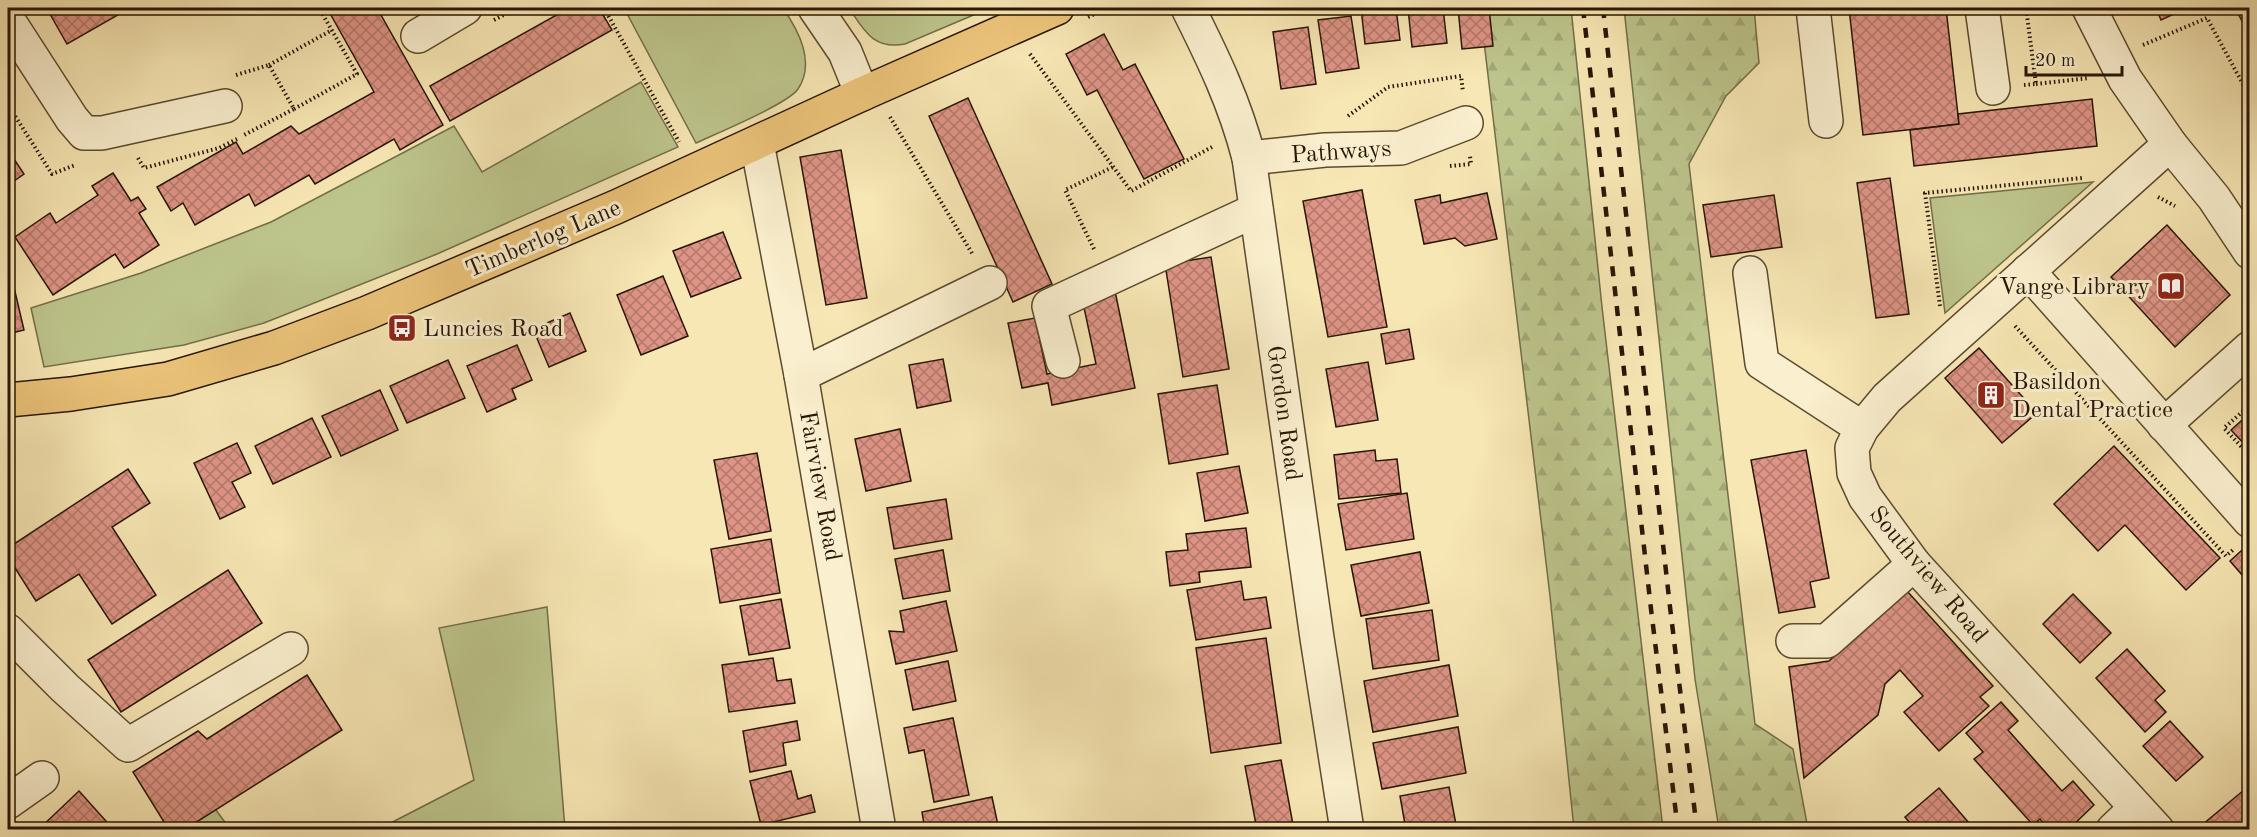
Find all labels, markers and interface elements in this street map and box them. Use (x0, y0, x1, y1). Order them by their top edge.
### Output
scale bar (2026, 39, 2122, 77)
text: 20 m (2035, 52, 2075, 70)
street label: Pathways (1290, 138, 1392, 168)
street label: Timberlog Lane (463, 196, 625, 283)
library icon: Vange Library (2155, 270, 2187, 302)
place label: Vange Library (1999, 276, 2150, 300)
bus stop icon: Luncies Road (386, 312, 418, 344)
place label: Luncies Road (423, 318, 563, 342)
street label: Gordon Road (1262, 344, 1304, 483)
place label: Basildon Dental Practice (2012, 371, 2173, 423)
building icon: Basildon Dental Practice (1975, 379, 2007, 411)
street label: Fairview Road (794, 409, 844, 563)
street label: Southview Road (1864, 502, 1991, 648)

